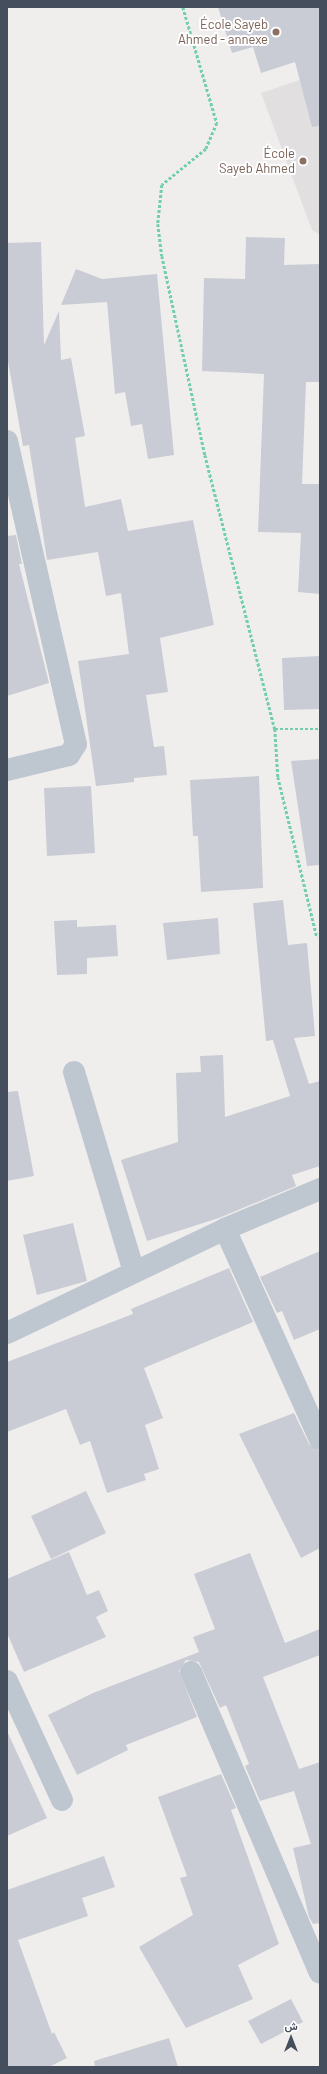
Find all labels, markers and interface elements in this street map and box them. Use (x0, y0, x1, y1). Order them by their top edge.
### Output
place label: École Sayeb Ahmed - annexe (178, 17, 268, 48)
marker: École Sayeb Ahmed - annexe (271, 27, 281, 37)
place label: École Sayeb Ahmed (219, 146, 295, 177)
marker: École Sayeb Ahmed (298, 156, 308, 166)
north arrow (271, 2018, 311, 2058)
text: ش (284, 2019, 298, 2032)

